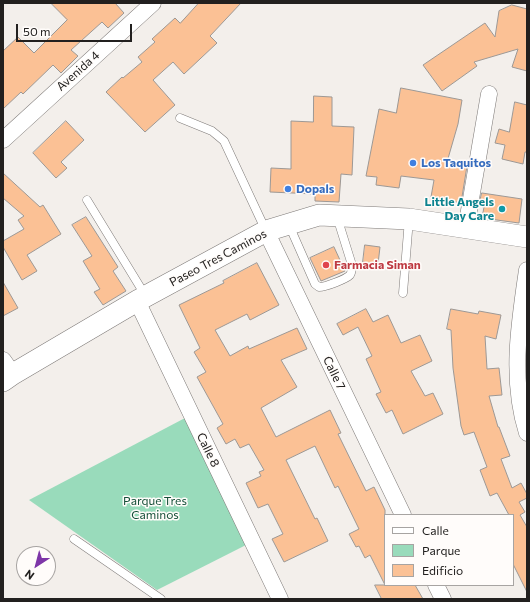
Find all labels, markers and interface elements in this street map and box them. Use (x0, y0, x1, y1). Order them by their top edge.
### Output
scale bar (18, 16, 134, 42)
text: 50 m (23, 24, 51, 38)
street label: Avenida 4 (54, 48, 102, 94)
place label: Los Taquitos (421, 156, 491, 170)
marker: Los Taquitos (408, 158, 418, 168)
place label: Dopals (296, 182, 334, 196)
marker: Dopals (283, 184, 293, 194)
place label: Little Angels Day Care (424, 195, 494, 223)
marker: Little Angels Day Care (497, 204, 507, 214)
street label: Paseo Tres Caminos (167, 226, 269, 290)
place label: Farmacia Siman (334, 258, 421, 272)
marker: Farmacia Siman (321, 260, 331, 270)
street label: Calle 7 (320, 354, 348, 392)
street label: Calle 8 (194, 430, 222, 470)
park label: Parque Tres Caminos (123, 494, 187, 522)
legend (384, 514, 514, 586)
text: Calle (422, 523, 449, 537)
text: Parque (422, 543, 460, 557)
north arrow (16, 546, 56, 586)
text: Edificio (422, 563, 463, 577)
text: N (22, 568, 36, 583)

